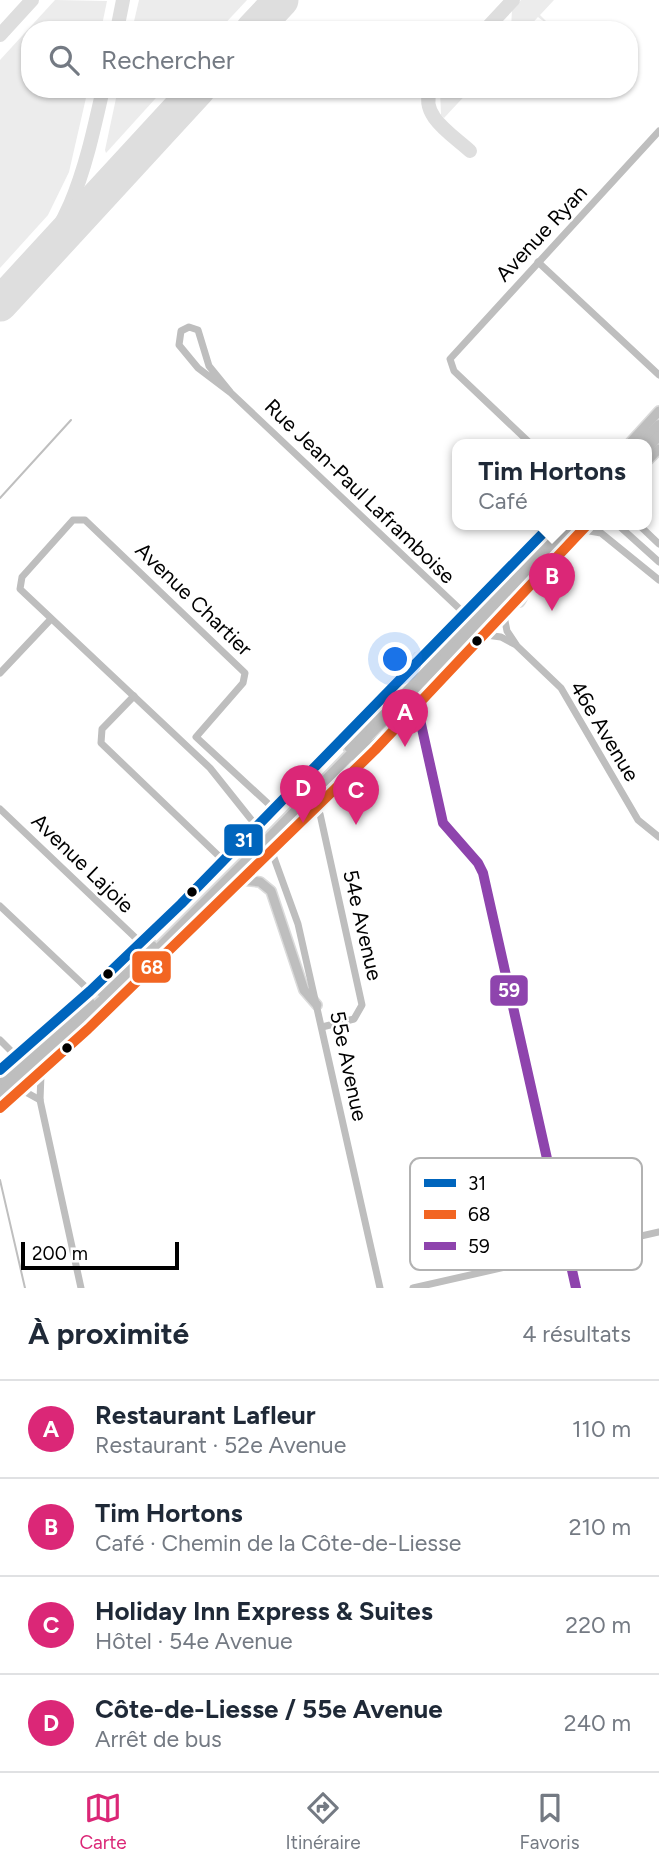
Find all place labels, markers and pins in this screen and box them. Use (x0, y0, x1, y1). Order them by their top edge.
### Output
pin: B (529, 553, 575, 611)
unlabelled marker (470, 634, 484, 648)
pin: A (382, 689, 428, 747)
pin: D (280, 765, 326, 823)
pin: C (333, 767, 379, 825)
unlabelled marker (185, 885, 199, 899)
unlabelled marker (101, 967, 115, 981)
unlabelled marker (60, 1041, 74, 1055)

